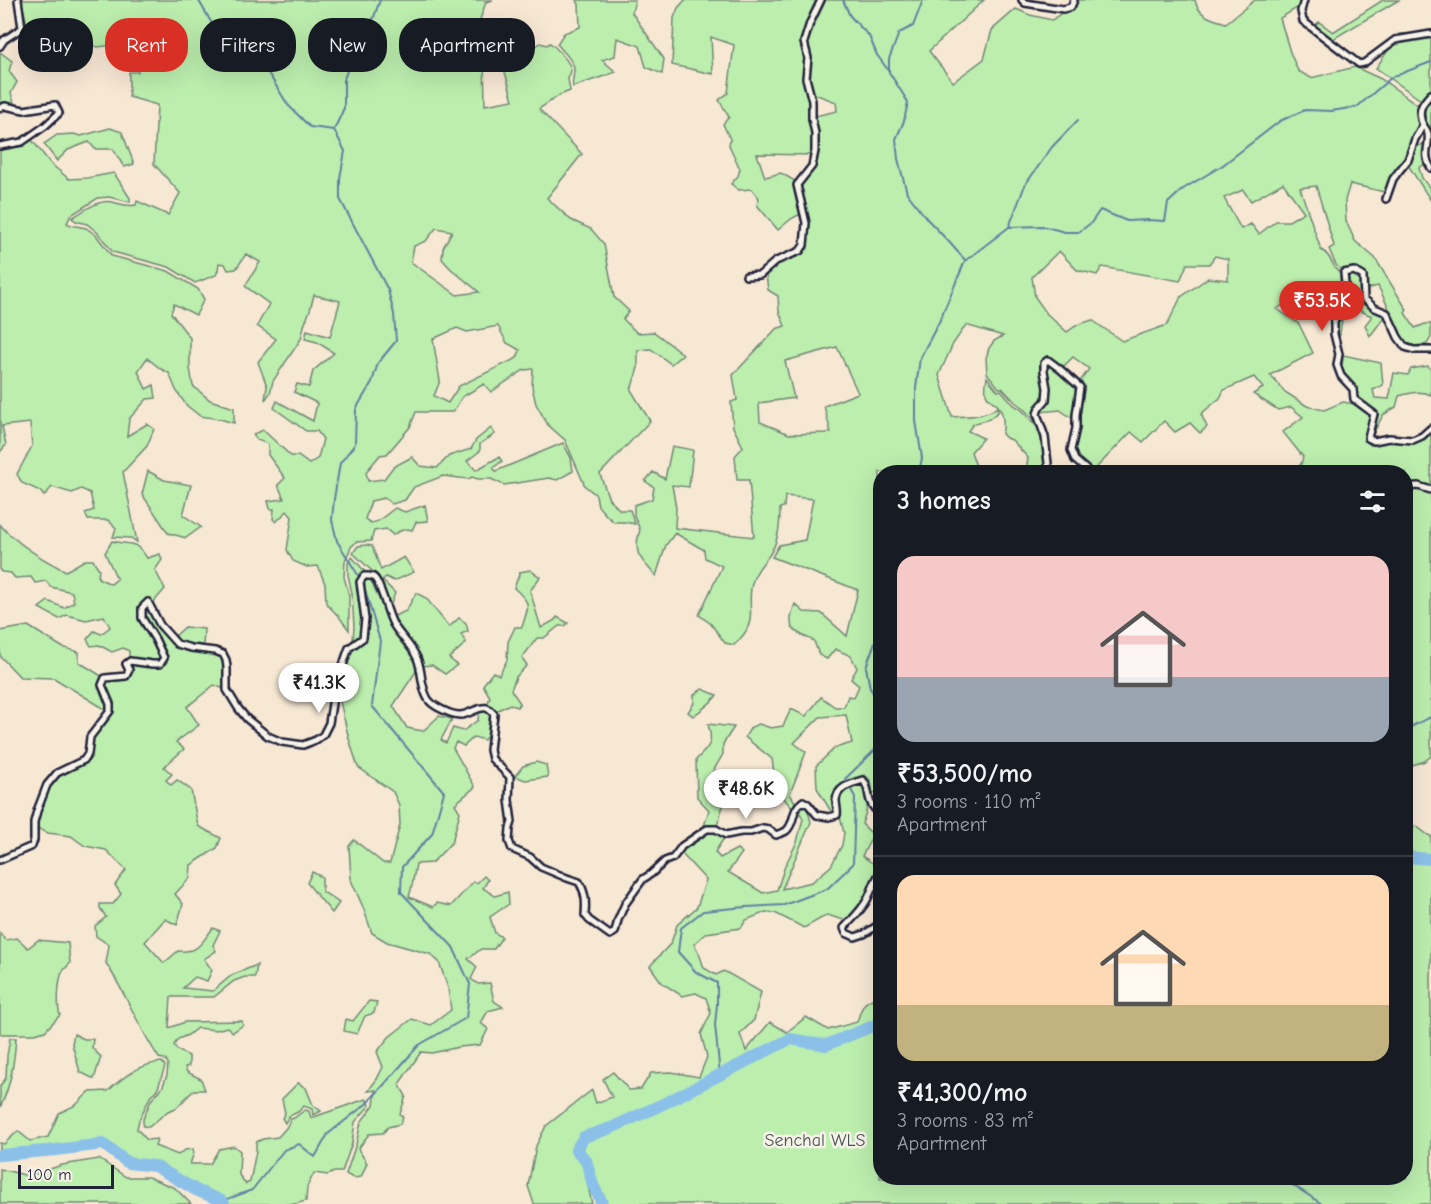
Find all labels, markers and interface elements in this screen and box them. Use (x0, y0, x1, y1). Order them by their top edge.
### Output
chip: Buy (18, 18, 93, 72)
chip: Rent (105, 18, 188, 72)
chip: Filters (200, 18, 296, 72)
chip: New (308, 18, 387, 72)
chip: Apartment (399, 18, 535, 72)
pin: ₹53.5K (1273, 281, 1371, 332)
text: ₹53.5K (1293, 289, 1351, 312)
icon: filters (1356, 485, 1389, 518)
text: 3 homes (897, 486, 991, 516)
icon: home (1089, 595, 1197, 703)
pin: ₹41.3K (270, 663, 368, 714)
text: ₹41.3K (292, 671, 346, 694)
text: ₹53,500/mo (897, 759, 1033, 789)
pin: ₹48.6K (697, 769, 795, 820)
text: ₹48.6K (718, 777, 774, 800)
text: 3 rooms · 110 m² (897, 790, 1041, 813)
text: Apartment (897, 813, 987, 836)
icon: home (1089, 914, 1197, 1022)
text: ₹41,300/mo (897, 1078, 1027, 1108)
text: 3 rooms · 83 m² (897, 1109, 1033, 1132)
park label: Senchal WLS (764, 1130, 866, 1151)
text: Apartment (897, 1132, 987, 1155)
scale bar (18, 1162, 114, 1190)
text: 100 m (27, 1166, 71, 1184)

